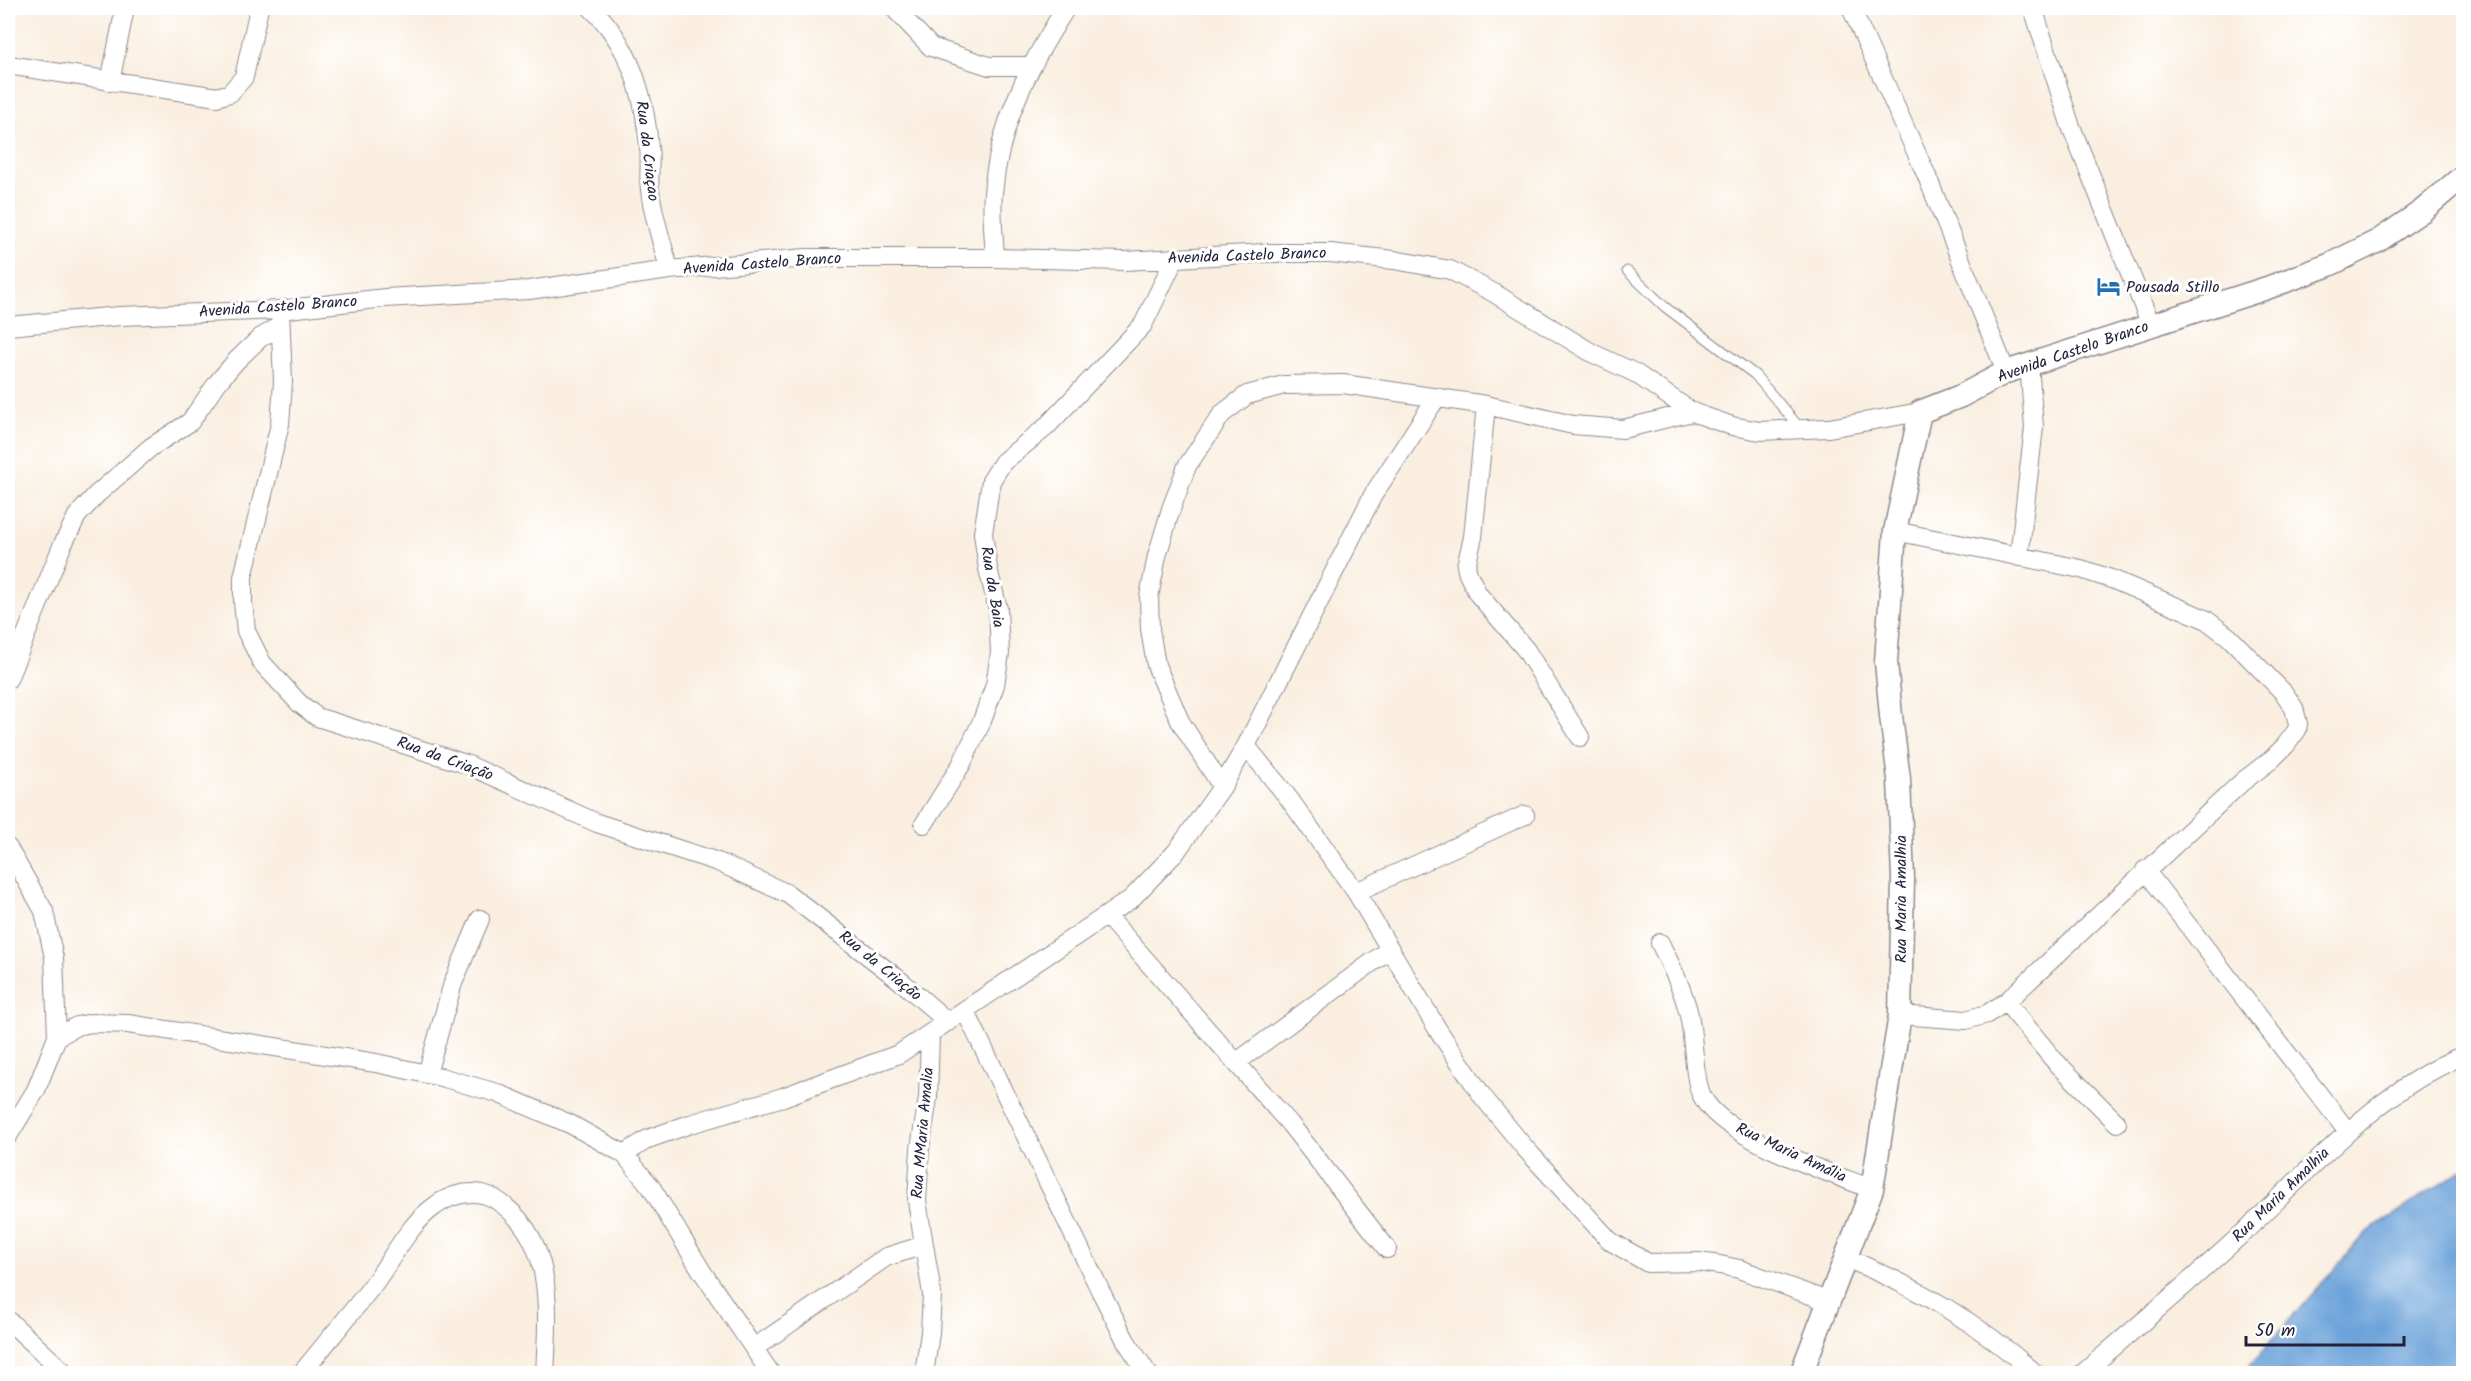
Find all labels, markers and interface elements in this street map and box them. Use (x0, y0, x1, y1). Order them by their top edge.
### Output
street label: Rua da Criaçao (628, 99, 666, 203)
street label: Avenida Castelo Branco (1167, 241, 1327, 271)
street label: Avenida Castelo Branco (682, 246, 842, 282)
hotel icon: Pousada Stillo (2095, 274, 2121, 300)
place label: Pousada Stillo (2126, 275, 2219, 300)
street label: Avenida Castelo Branco (198, 289, 358, 325)
street label: Avenida Castelo Branco (1994, 314, 2152, 390)
street label: Rua da Baia (973, 545, 1011, 629)
street label: Rua da Criação (393, 730, 497, 788)
street label: Rua Maria Amalhia (1889, 835, 1914, 963)
street label: Rua da Criação (833, 925, 927, 1007)
street label: Rua MMaria Amalia (905, 1066, 941, 1200)
street label: Rua Maria Amália (1732, 1116, 1850, 1190)
street label: Rua Maria Amalhia (2226, 1142, 2336, 1248)
scale bar (2246, 1309, 2404, 1347)
text: 50 m (2255, 1317, 2295, 1346)

